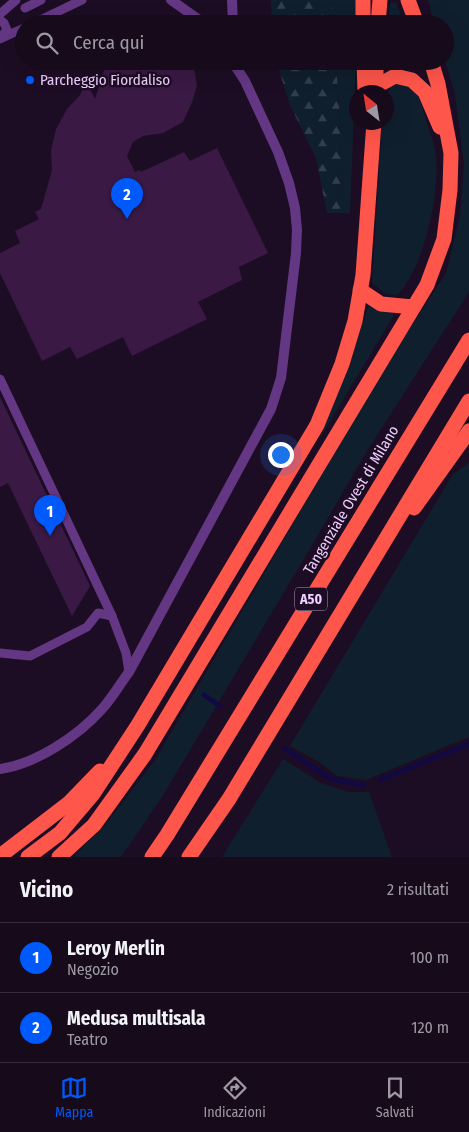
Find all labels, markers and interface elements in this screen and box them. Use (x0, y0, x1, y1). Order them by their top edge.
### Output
search box (15, 15, 454, 70)
icon: search (33, 29, 61, 57)
text: Cerca qui (73, 31, 144, 54)
place label: Parcheggio Fiordaliso (40, 71, 170, 89)
marker: Parcheggio Fiordaliso (24, 74, 36, 86)
north arrow (349, 85, 394, 130)
pin: 2 (111, 178, 143, 219)
street label: Tangenziale Ovest di Milano (299, 422, 403, 578)
your location (268, 442, 294, 468)
pin: 1 (34, 495, 66, 536)
road number: A50 (295, 588, 327, 610)
text: Vicino (20, 877, 73, 903)
text: 2 risultati (387, 880, 449, 899)
text: Leroy Merlin (67, 937, 165, 960)
text: 1 (33, 948, 39, 967)
text: 100 m (410, 948, 449, 967)
text: Negozio (67, 960, 119, 979)
text: Medusa multisala (67, 1007, 205, 1030)
text: 2 (32, 1018, 40, 1037)
text: 120 m (411, 1018, 449, 1037)
text: Teatro (67, 1030, 108, 1049)
tab: Mappa (55, 1074, 93, 1121)
tab: Indicazioni (204, 1074, 266, 1121)
tab: Salvati (376, 1074, 414, 1121)

